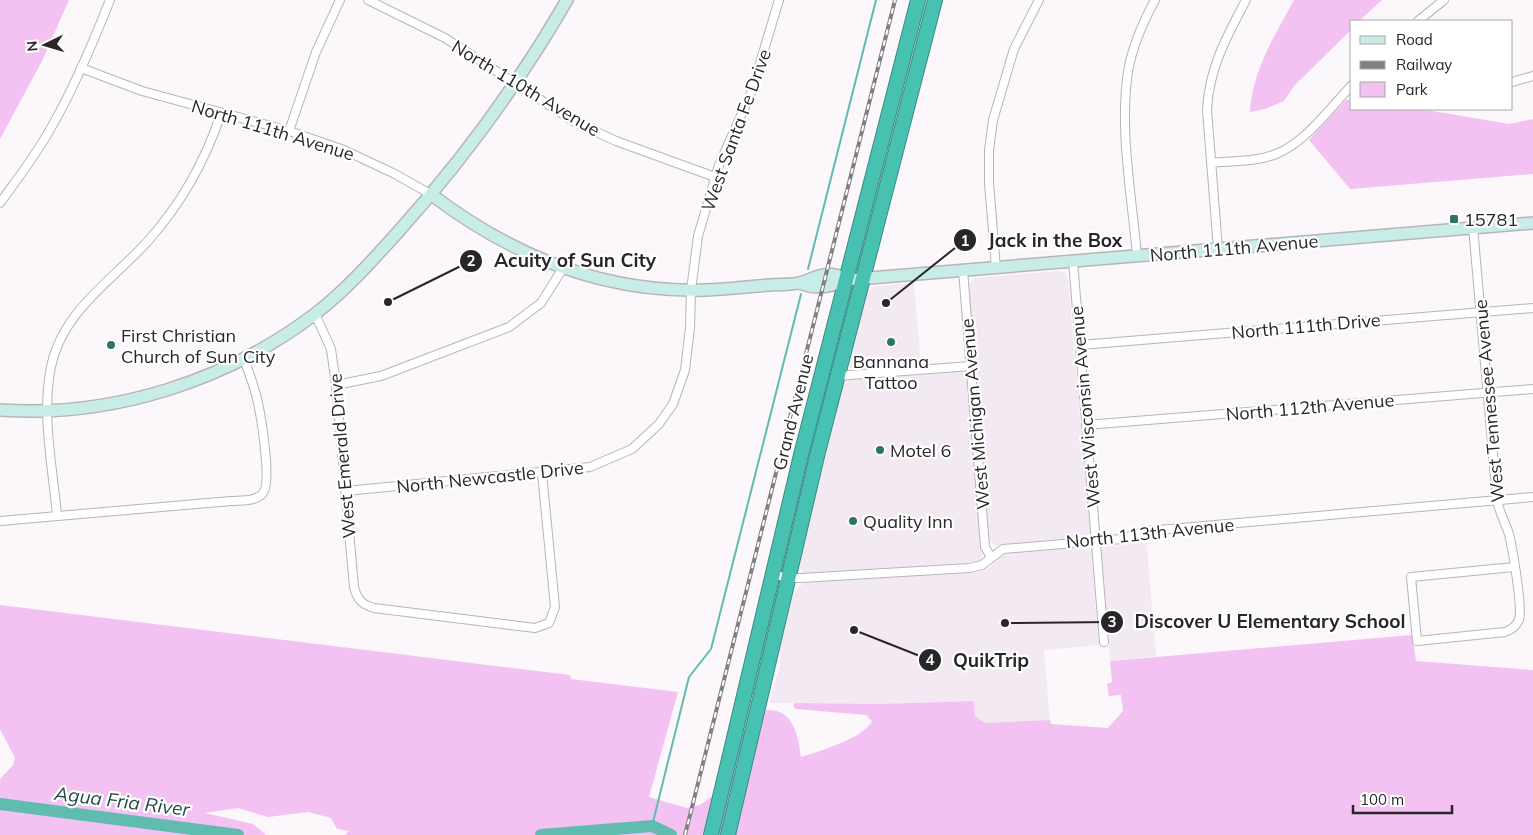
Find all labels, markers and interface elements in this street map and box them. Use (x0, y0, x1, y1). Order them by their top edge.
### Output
north arrow (20, 20, 70, 70)
legend (1350, 20, 1513, 110)
text: Road (1396, 30, 1433, 49)
street label: North 110th Avenue (448, 35, 604, 141)
text: N (23, 40, 41, 52)
street label: West Santa Fe Drive (696, 46, 776, 214)
text: Railway (1396, 55, 1452, 74)
text: Park (1396, 80, 1428, 99)
street label: North 111th Avenue (189, 94, 357, 166)
place label: 15781 (1464, 208, 1518, 231)
marker: 15781 (1448, 213, 1460, 225)
callout: Jack in the Box (953, 223, 1132, 257)
text: Jack in the Box (988, 228, 1123, 252)
street label: North 111th Avenue (1149, 229, 1319, 267)
text: 1 (960, 231, 970, 250)
callout: Acuity of Sun City (459, 244, 666, 278)
text: Acuity of Sun City (494, 248, 657, 272)
text: 2 (466, 251, 476, 270)
street label: West Tennessee Avenue (1469, 299, 1509, 503)
street label: West Wisconsin Avenue (1065, 305, 1105, 509)
street label: North 111th Drive (1230, 308, 1382, 344)
street label: West Michigan Avenue (955, 318, 995, 510)
place label: First Christian Church of Sun City (121, 324, 276, 368)
marker: Bannana Tattoo (885, 336, 897, 348)
marker: First Christian Church of Sun City (105, 339, 117, 351)
place label: Bannana Tattoo (853, 350, 929, 394)
street label: Grand Avenue (767, 351, 819, 473)
street label: West Emerald Drive (323, 373, 361, 539)
street label: North 112th Avenue (1225, 388, 1395, 426)
place label: Motel 6 (890, 439, 951, 462)
marker: Motel 6 (874, 444, 886, 456)
street label: North Newcastle Drive (395, 456, 585, 498)
place label: Quality Inn (863, 510, 953, 533)
street label: North 113th Avenue (1065, 513, 1235, 553)
marker: Quality Inn (847, 515, 859, 527)
callout: Discover U Elementary School (1100, 605, 1415, 639)
text: Discover U Elementary School (1135, 609, 1405, 633)
text: 3 (1107, 612, 1117, 631)
callout: QuikTrip (917, 643, 1039, 677)
text: QuikTrip (953, 648, 1029, 672)
text: 4 (925, 650, 935, 669)
water label: Agua Fria River (52, 781, 192, 821)
scale bar (1353, 782, 1452, 814)
text: 100 m (1360, 790, 1404, 809)

